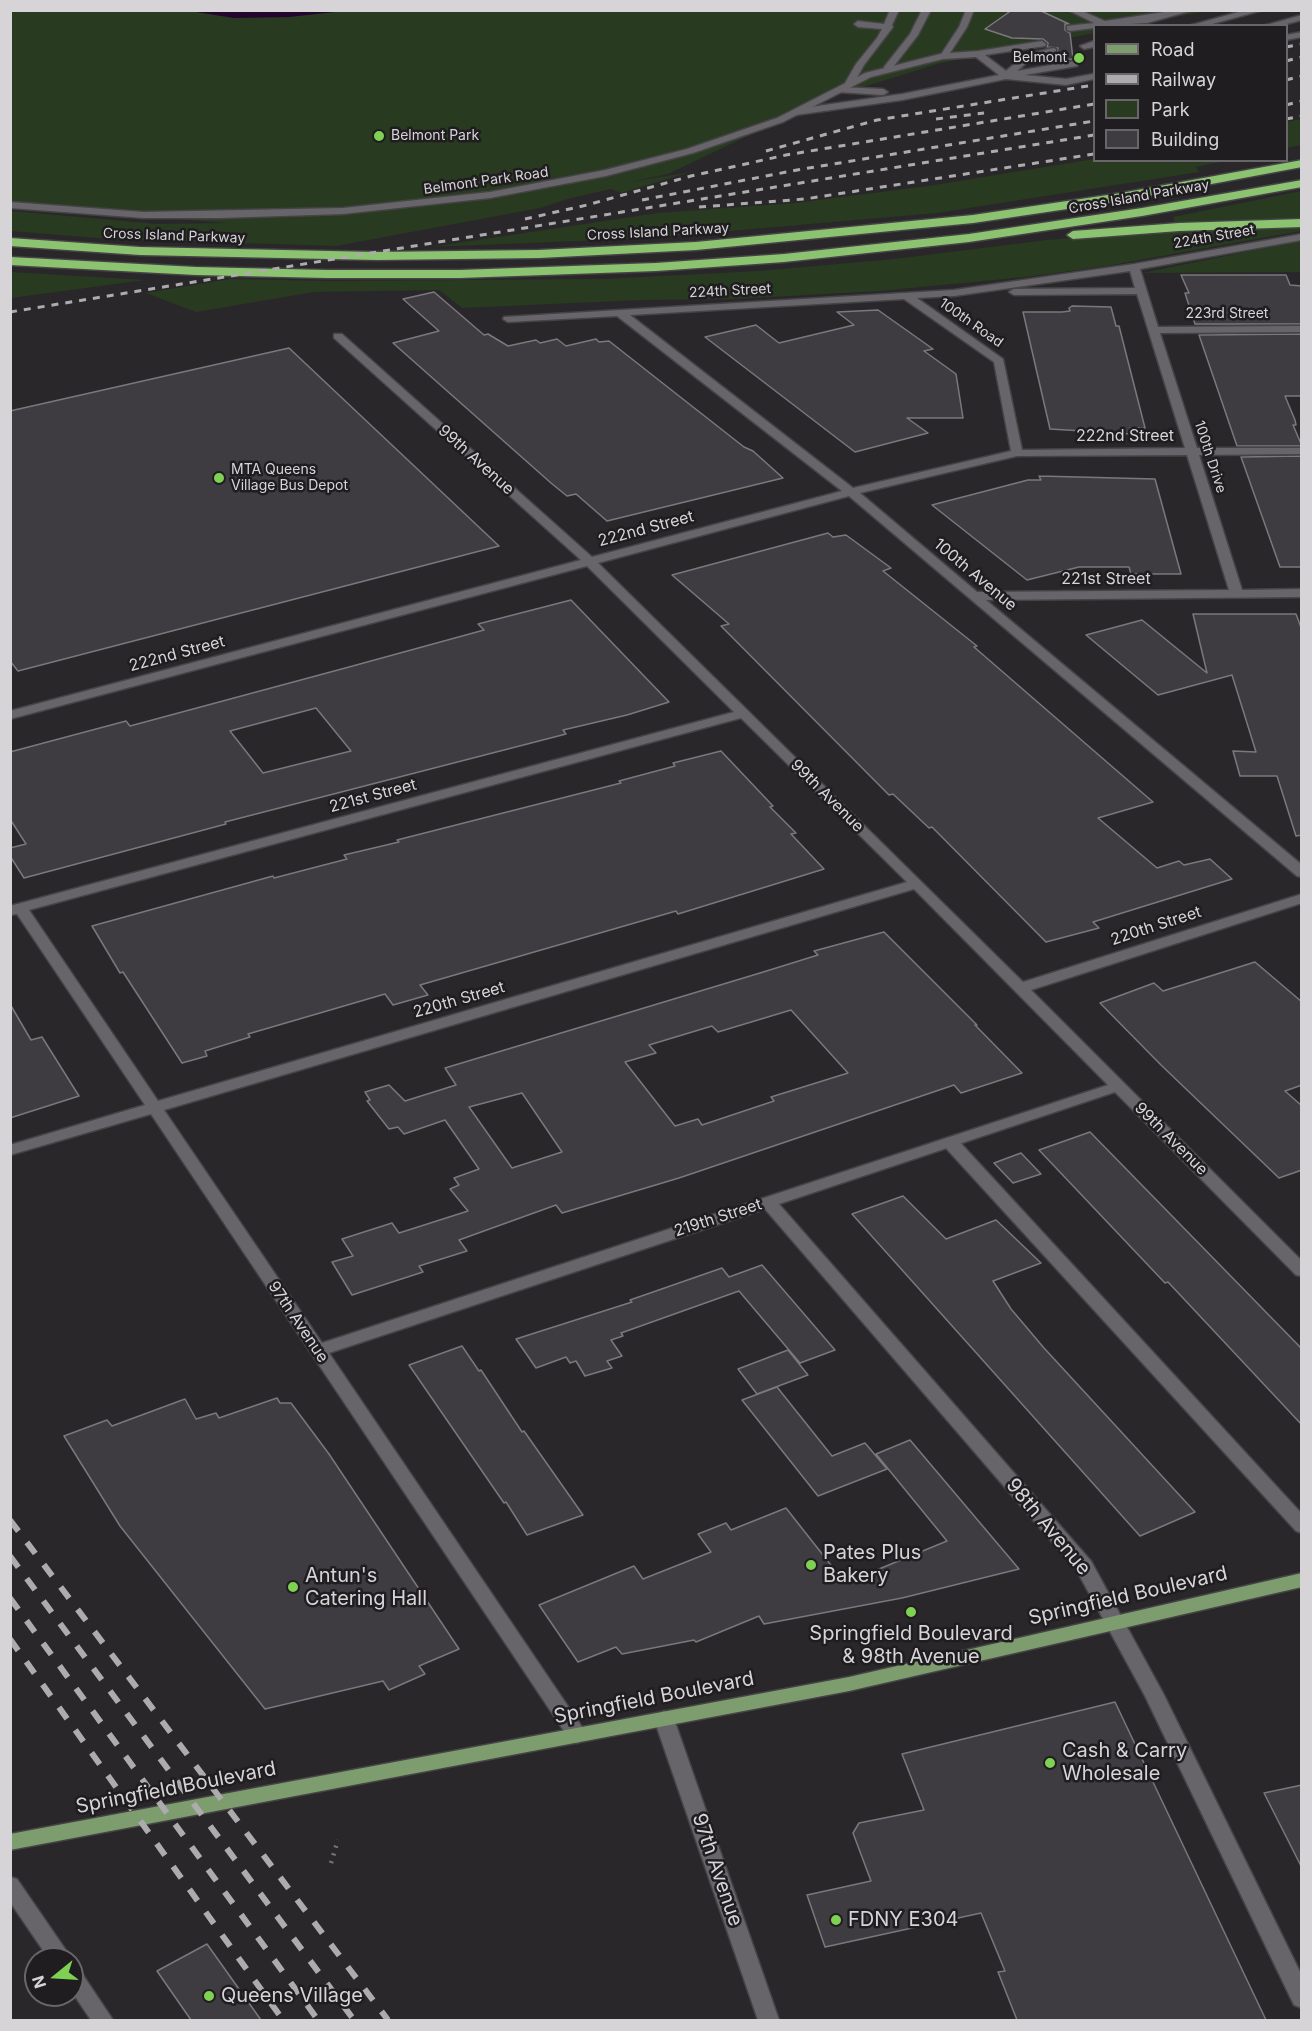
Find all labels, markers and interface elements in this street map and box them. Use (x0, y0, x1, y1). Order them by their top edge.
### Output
legend (1093, 24, 1288, 162)
text: Road (1151, 39, 1194, 60)
place label: Belmont (1013, 50, 1067, 66)
marker: Belmont (1072, 51, 1086, 65)
text: Railway (1151, 69, 1216, 90)
text: Park (1151, 99, 1190, 120)
place label: Belmont Park (391, 128, 479, 144)
marker: Belmont Park (372, 129, 386, 143)
text: Building (1151, 129, 1219, 150)
street label: Belmont Park Road (423, 164, 549, 198)
street label: Cross Island Parkway (1067, 176, 1211, 218)
street label: Cross Island Parkway (586, 220, 730, 244)
street label: 224th Street (1172, 222, 1256, 252)
street label: Cross Island Parkway (102, 225, 246, 247)
street label: 224th Street (689, 280, 771, 302)
street label: 100th Road (936, 295, 1006, 351)
street label: 223rd Street (1186, 306, 1268, 322)
street label: 100th Drive (1190, 419, 1230, 495)
street label: 99th Avenue (434, 421, 518, 499)
street label: 222nd Street (1076, 426, 1174, 446)
place label: MTA Queens Village Bus Depot (231, 462, 348, 494)
marker: MTA Queens Village Bus Depot (212, 471, 226, 485)
street label: 222nd Street (596, 507, 696, 551)
street label: 100th Avenue (930, 535, 1020, 615)
street label: 221st Street (1061, 569, 1151, 589)
street label: 222nd Street (127, 632, 227, 676)
street label: 99th Avenue (786, 755, 868, 837)
street label: 221st Street (327, 775, 419, 817)
street label: 220th Street (1108, 902, 1204, 950)
street label: 220th Street (411, 978, 507, 1022)
street label: 99th Avenue (1130, 1098, 1212, 1180)
street label: 219th Street (672, 1195, 764, 1241)
street label: 97th Avenue (264, 1278, 332, 1366)
street label: 98th Avenue (1001, 1474, 1095, 1580)
place label: Pates Plus Bakery (823, 1541, 921, 1588)
marker: Pates Plus Bakery (804, 1558, 818, 1572)
street label: Springfield Boulevard (1026, 1561, 1230, 1631)
place label: Antun's Catering Hall (305, 1564, 427, 1611)
marker: Antun's Catering Hall (286, 1580, 300, 1594)
marker: Springfield Boulevard & 98th Avenue (904, 1605, 918, 1619)
place label: Springfield Boulevard & 98th Avenue (809, 1622, 1013, 1669)
street label: Springfield Boulevard (552, 1667, 756, 1729)
place label: Cash & Carry Wholesale (1062, 1739, 1187, 1786)
marker: Cash & Carry Wholesale (1043, 1756, 1057, 1770)
street label: Springfield Boulevard (74, 1757, 278, 1819)
street label: 97th Avenue (687, 1811, 747, 1929)
place label: FDNY E304 (848, 1908, 958, 1932)
marker: FDNY E304 (829, 1913, 843, 1927)
north arrow (24, 1947, 84, 2007)
text: N (27, 1973, 50, 1991)
place label: Queens Village (221, 1984, 363, 2008)
marker: Queens Village (202, 1989, 216, 2003)

